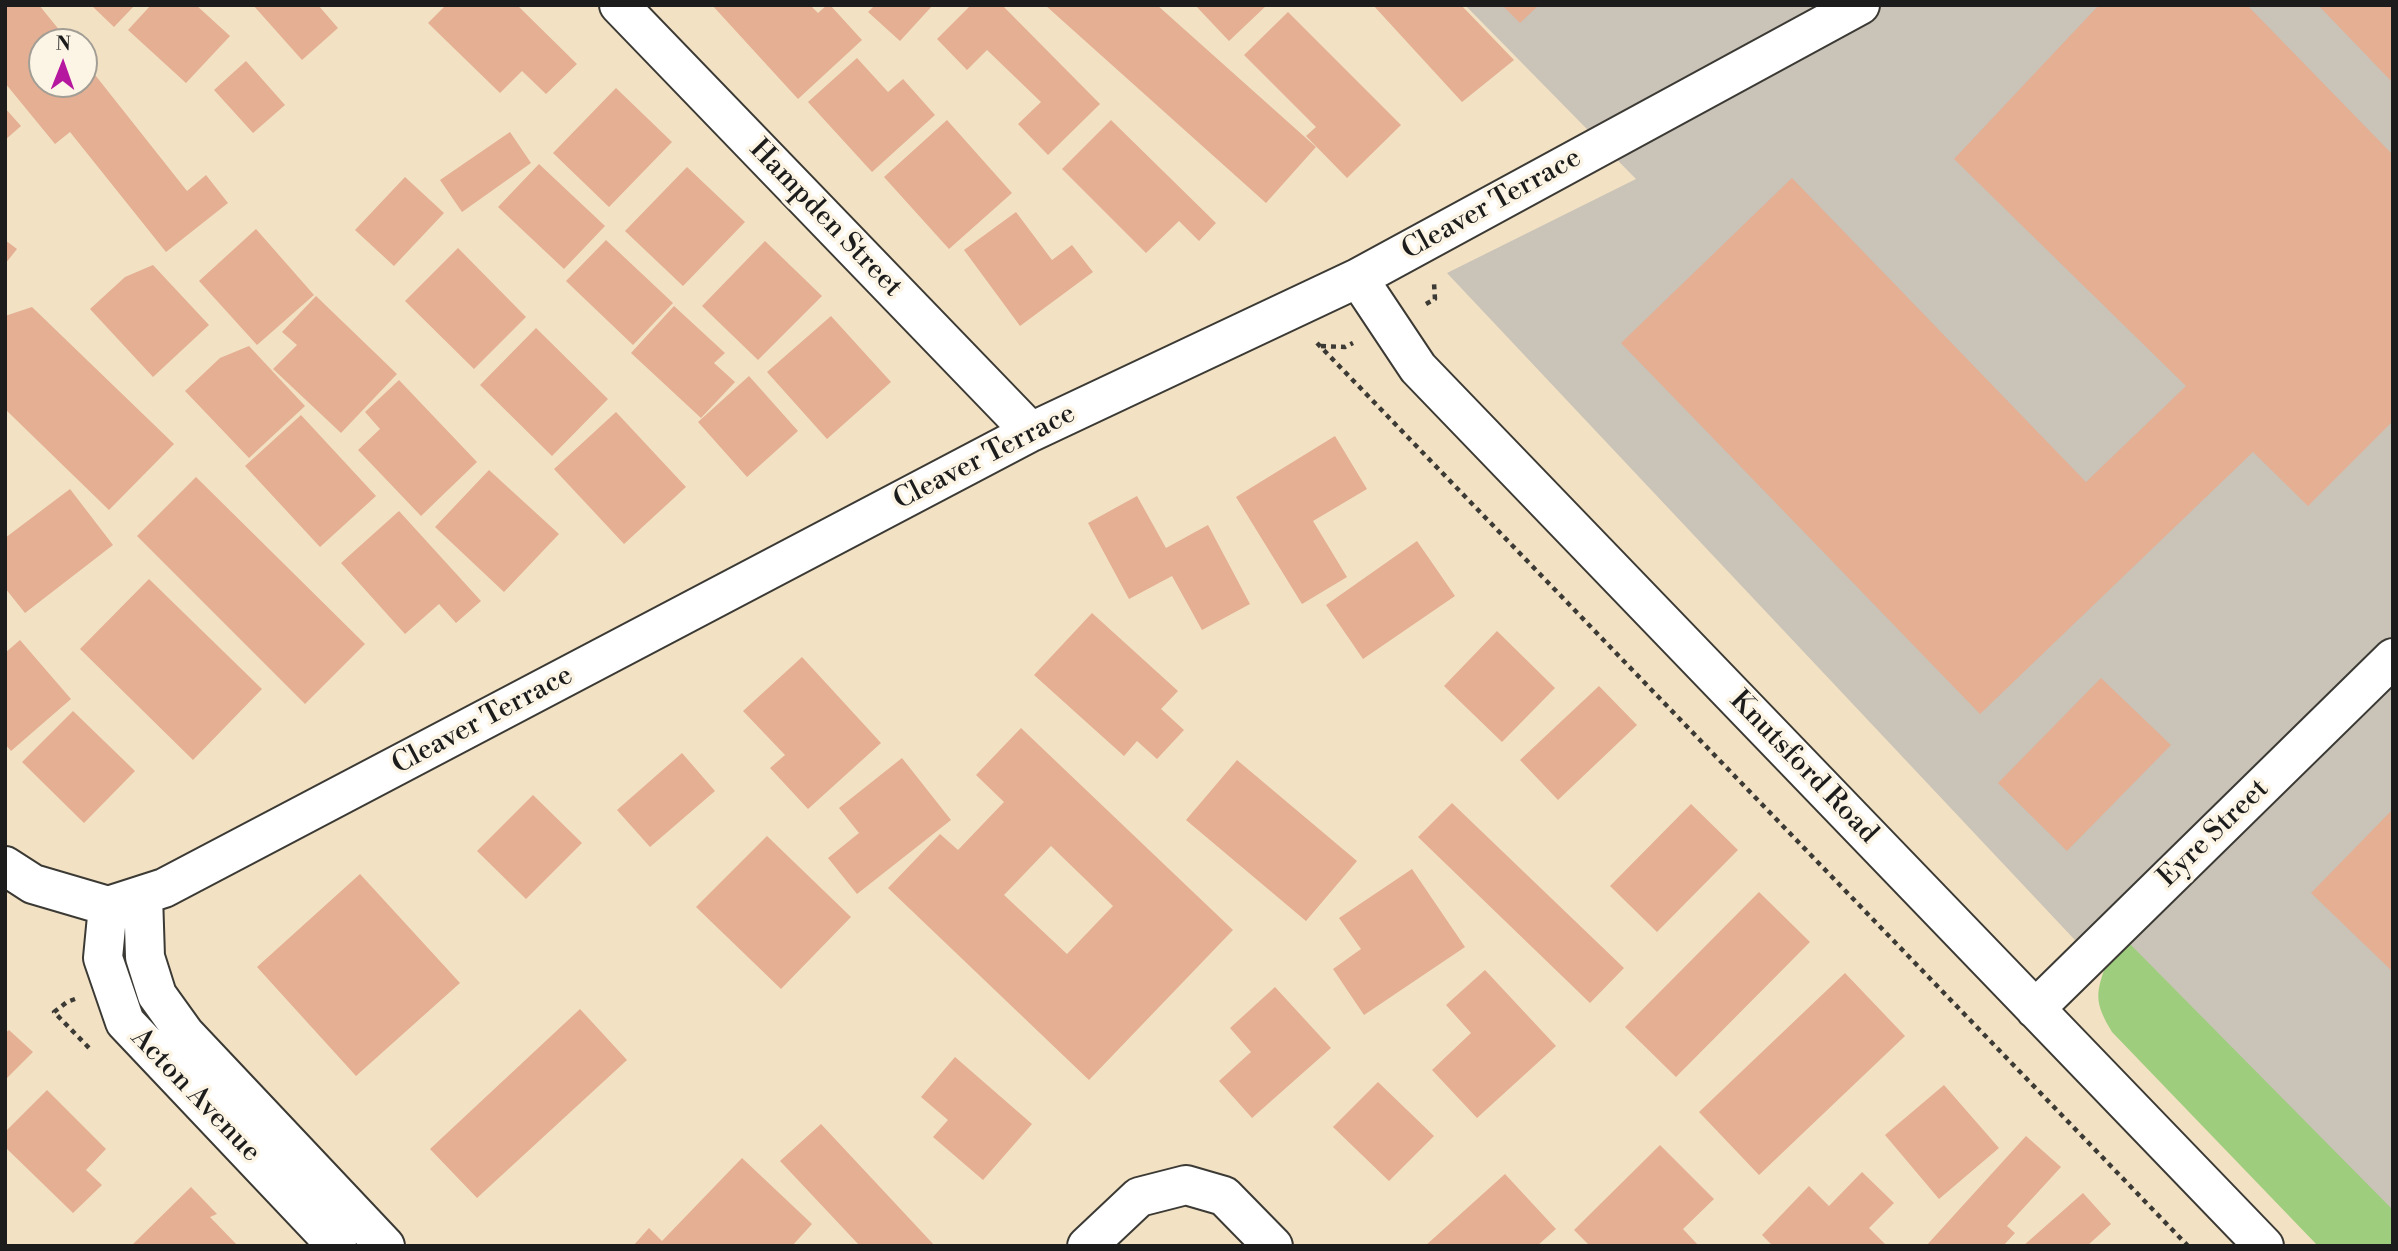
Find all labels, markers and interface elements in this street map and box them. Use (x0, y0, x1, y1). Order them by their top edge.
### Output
north arrow (28, 28, 98, 98)
text: N (56, 32, 71, 56)
street label: Hampden Street (741, 133, 909, 305)
street label: Cleaver Terrace (1397, 142, 1587, 268)
street label: Cleaver Terrace (888, 398, 1082, 518)
street label: Cleaver Terrace (387, 659, 579, 783)
street label: Knutsford Road (1722, 685, 1884, 851)
street label: Eyre Street (2152, 773, 2276, 895)
street label: Acton Avenue (123, 1022, 267, 1170)

